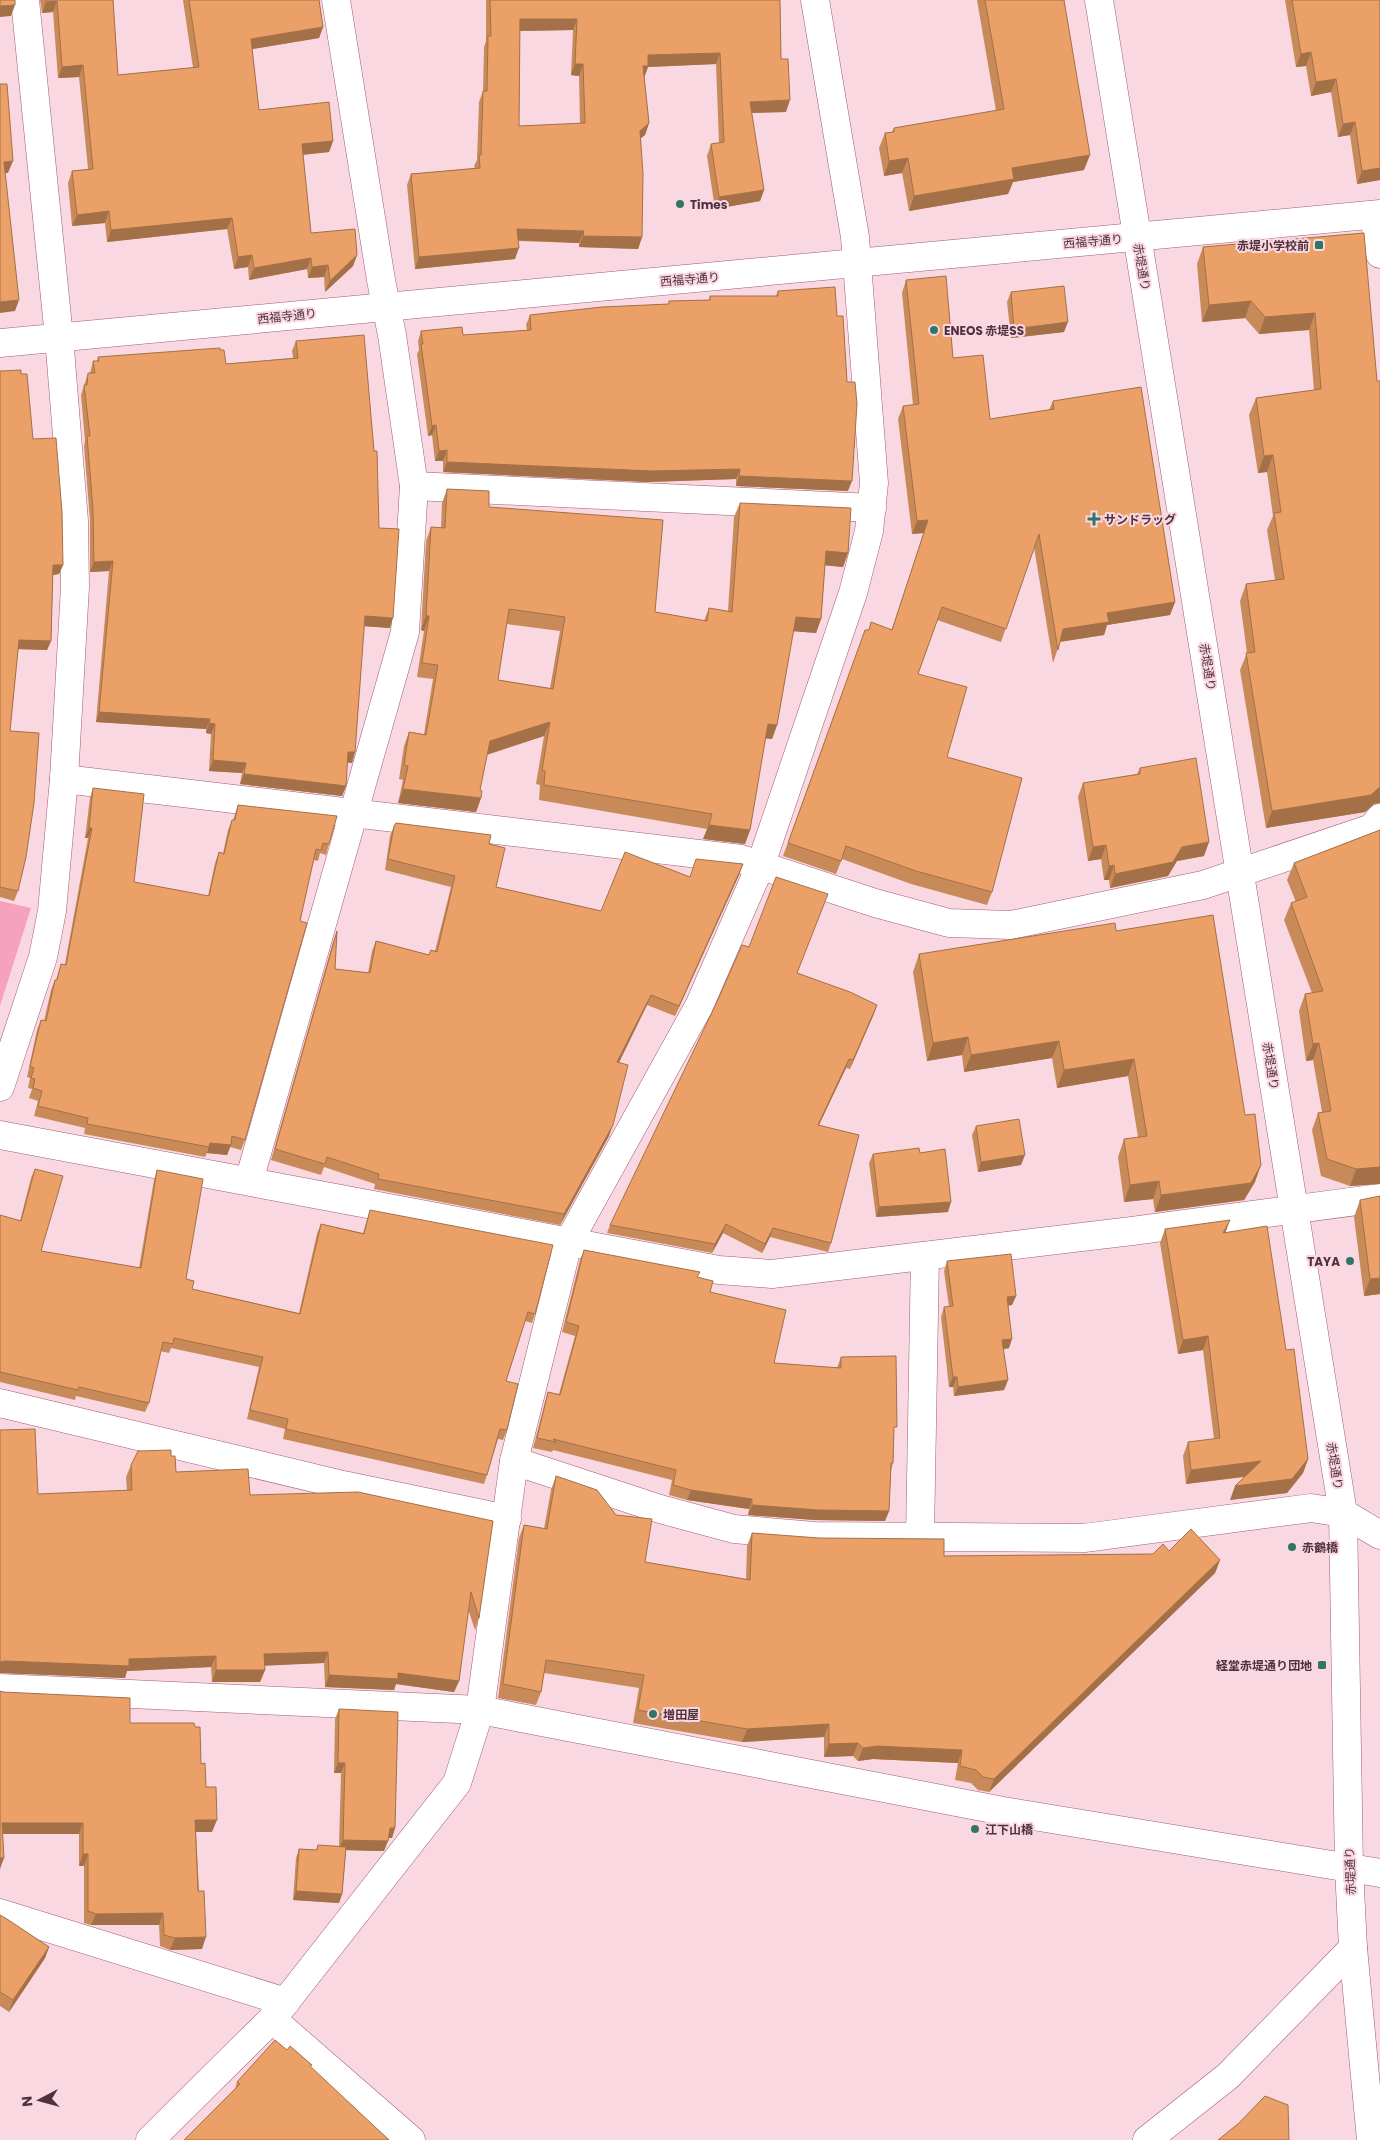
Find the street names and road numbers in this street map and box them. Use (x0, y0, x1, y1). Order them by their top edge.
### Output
street label: 西福寺通り (1062, 230, 1124, 252)
street label: 赤堤通り (1129, 242, 1155, 292)
street label: 西福寺通り (659, 268, 721, 290)
street label: 西福寺通り (256, 304, 318, 328)
street label: 赤堤通り (1196, 642, 1220, 692)
street label: 赤堤通り (1259, 1041, 1283, 1091)
street label: 赤堤通り (1323, 1441, 1347, 1491)
street label: 赤堤通り (1341, 1847, 1359, 1895)

